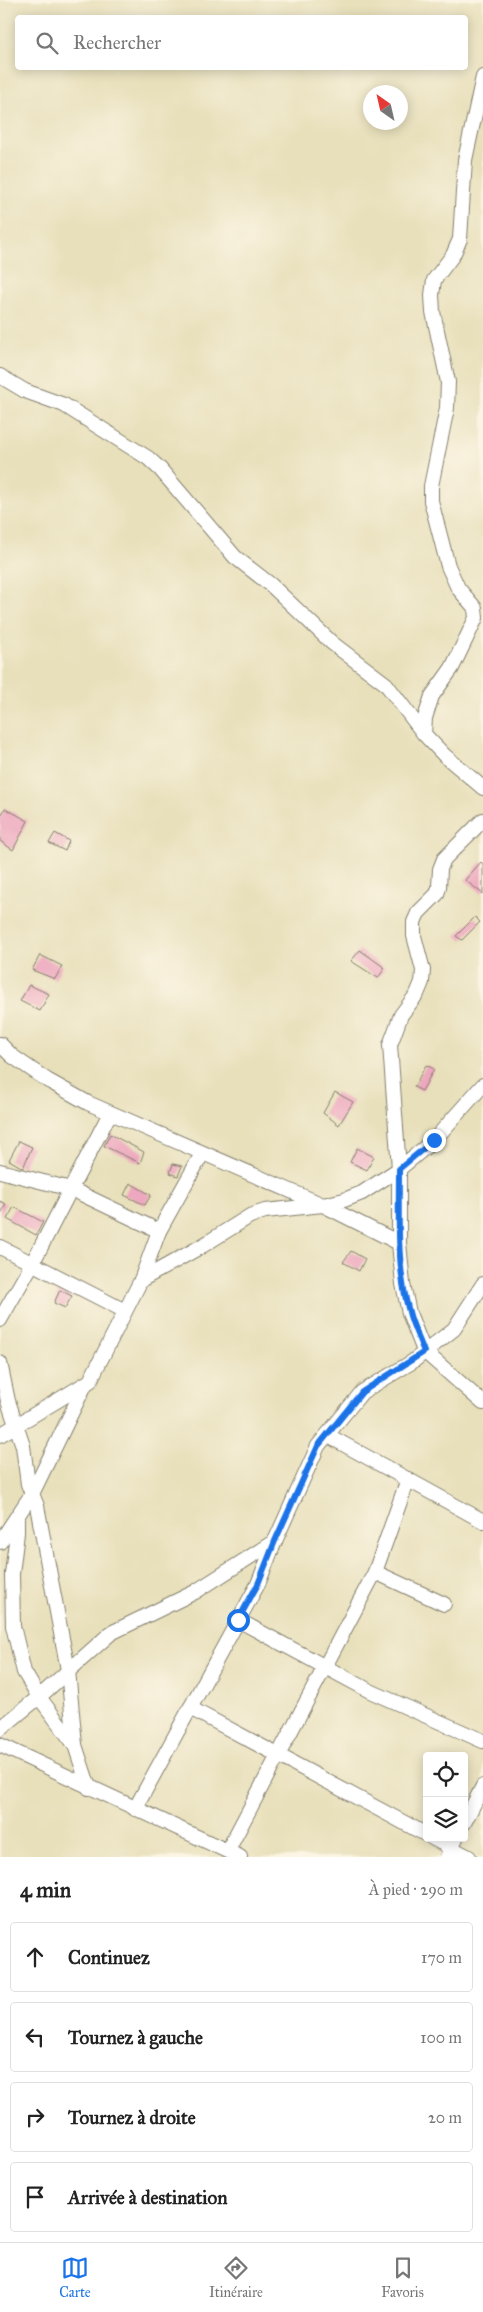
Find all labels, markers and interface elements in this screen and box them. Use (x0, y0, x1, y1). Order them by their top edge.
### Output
search box (15, 15, 468, 70)
icon: search (33, 29, 61, 57)
text: Rechercher (73, 31, 161, 54)
north arrow (363, 85, 408, 130)
route end (423, 1129, 446, 1152)
route start (227, 1609, 250, 1632)
map controls (423, 1752, 468, 1842)
button: locate (423, 1752, 468, 1797)
button: layers (423, 1797, 468, 1842)
text: 4 min (20, 1877, 71, 1903)
text: À pied · 290 m (369, 1880, 463, 1899)
icon: ahead (21, 1943, 49, 1971)
text: Continuez (68, 1946, 150, 1969)
text: 170 m (421, 1948, 462, 1967)
icon: left (21, 2023, 49, 2051)
text: Tournez à gauche (68, 2026, 203, 2049)
text: 100 m (420, 2028, 462, 2047)
icon: right (21, 2103, 49, 2131)
text: Tournez à droite (68, 2106, 196, 2129)
text: 20 m (428, 2108, 462, 2127)
icon: arrive (21, 2183, 49, 2211)
text: Arrivée à destination (68, 2186, 227, 2209)
tab: Carte (59, 2254, 91, 2301)
tab: Itinéraire (209, 2254, 263, 2301)
tab: Favoris (381, 2254, 424, 2301)

